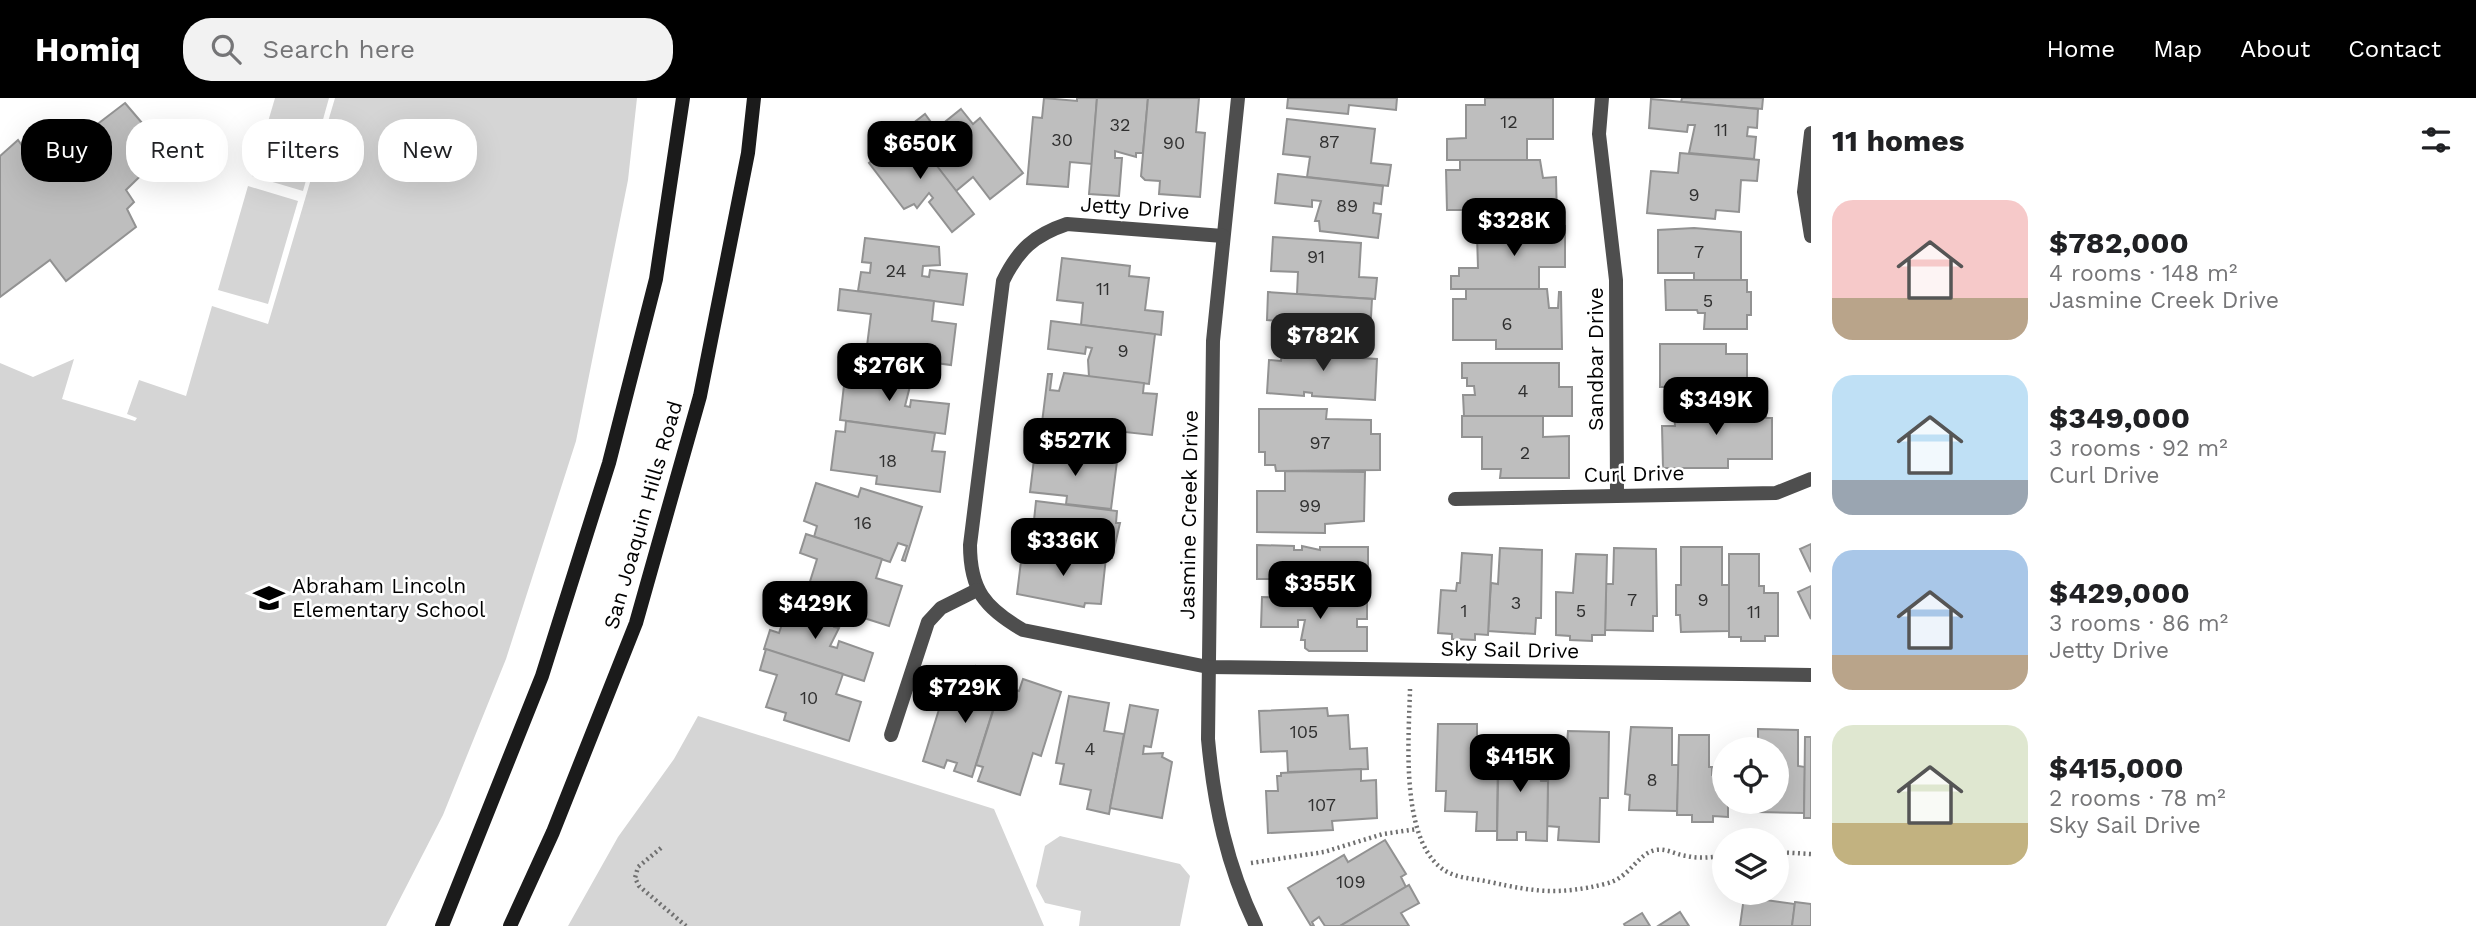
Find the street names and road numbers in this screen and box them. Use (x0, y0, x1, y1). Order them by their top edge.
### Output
street label: Jetty Drive (1080, 191, 1191, 224)
street label: Sandbar Drive (1583, 287, 1608, 431)
street label: San Joaquin Hills Road (598, 398, 687, 632)
street label: Jasmine Creek Drive (1174, 410, 1203, 620)
street label: Curl Drive (1583, 460, 1685, 487)
street label: Sky Sail Drive (1440, 636, 1580, 663)

